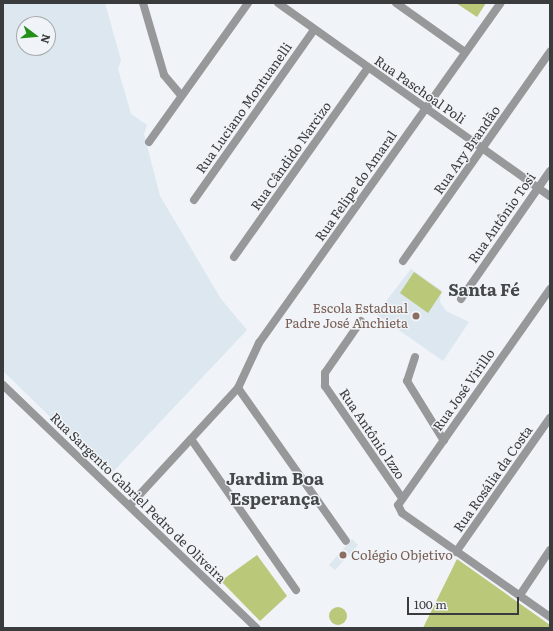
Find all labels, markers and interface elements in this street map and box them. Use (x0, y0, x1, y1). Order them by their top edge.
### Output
north arrow (16, 16, 56, 56)
text: N (38, 32, 56, 46)
street label: Rua Luciano Montuanelli (193, 40, 295, 176)
street label: Rua Paschoal Poli (371, 53, 469, 127)
street label: Rua Cândido Narcizo (248, 99, 334, 213)
street label: Rua Ary Brandão (431, 103, 503, 197)
street label: Rua Felipe do Amaral (312, 128, 400, 244)
street label: Rua Antônio Tosi (465, 170, 539, 266)
district label: Santa Fé (448, 279, 520, 299)
place label: Escola Estadual Padre José Anchieta (285, 301, 408, 332)
marker: Escola Estadual Padre José Anchieta (411, 311, 421, 321)
street label: Rua José Virillo (430, 346, 498, 434)
street label: Rua Antônio Izzo (336, 386, 408, 482)
street label: Rua Sargento Gabriel Pedro de Oliveira (47, 410, 229, 586)
street label: Rua Rosália da Costa (450, 423, 536, 535)
district label: Jardim Boa Esperança (226, 468, 324, 508)
place label: Colégio Objetivo (351, 547, 453, 563)
marker: Colégio Objetivo (338, 550, 348, 560)
scale bar (409, 589, 521, 615)
text: 100 m (414, 595, 447, 613)

